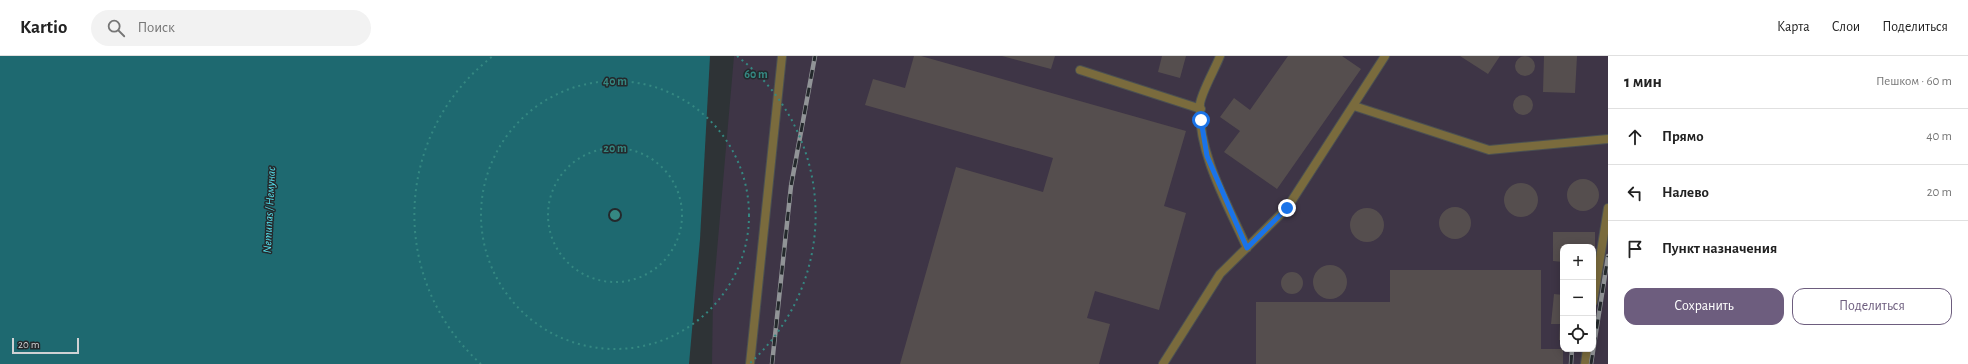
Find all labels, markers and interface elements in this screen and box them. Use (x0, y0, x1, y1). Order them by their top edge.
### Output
search box (91, 10, 371, 46)
icon: search (105, 17, 127, 39)
text: Kartio (20, 18, 67, 37)
text: Поиск (137, 20, 175, 35)
text: Карта (1777, 20, 1810, 34)
text: Слои (1832, 20, 1860, 34)
text: Поделиться (1882, 20, 1948, 34)
text: 60 m (744, 68, 768, 80)
text: 1 мин (1624, 73, 1662, 90)
text: 40 m (603, 75, 627, 87)
text: Пешком · 60 m (1876, 75, 1952, 88)
route start (1192, 111, 1210, 129)
icon: ahead (1624, 126, 1646, 148)
text: Прямо (1662, 129, 1704, 144)
text: 40 m (1926, 130, 1952, 143)
text: 20 m (603, 142, 627, 154)
water label: Nemunas / Немунас (261, 166, 277, 254)
icon: left (1624, 182, 1646, 204)
text: Налево (1662, 185, 1709, 200)
text: 20 m (1927, 186, 1952, 199)
route end (1278, 199, 1296, 217)
centre of rings (608, 208, 622, 222)
icon: arrive (1624, 238, 1646, 260)
text: Пункт назначения (1662, 241, 1777, 256)
map controls (1560, 244, 1596, 352)
button: + (1560, 244, 1596, 280)
button: − (1560, 280, 1596, 316)
button: Сохранить (1624, 288, 1784, 325)
button: Поделиться (1792, 288, 1952, 325)
button: locate (1560, 316, 1596, 352)
scale bar (12, 336, 79, 355)
text: 20 m (18, 339, 39, 350)

